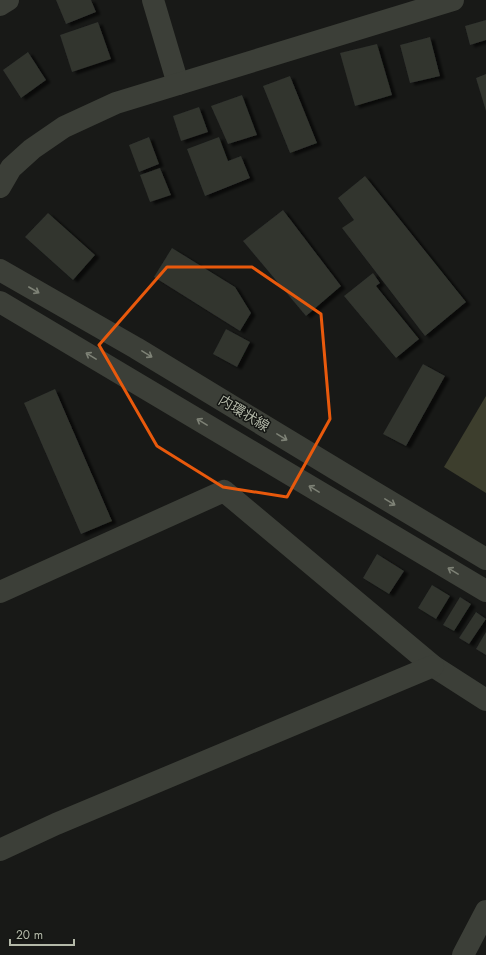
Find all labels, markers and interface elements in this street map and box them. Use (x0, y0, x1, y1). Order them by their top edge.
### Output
one-way arrow (28, 286, 40, 294)
one-way arrow (85, 351, 97, 359)
one-way arrow (141, 351, 153, 359)
street label: 内環状線 (215, 390, 273, 436)
one-way arrow (196, 418, 208, 426)
one-way arrow (276, 433, 288, 441)
one-way arrow (308, 484, 320, 492)
one-way arrow (384, 499, 396, 507)
one-way arrow (447, 567, 459, 575)
scale bar (10, 921, 74, 947)
text: 20 m (16, 926, 43, 944)

